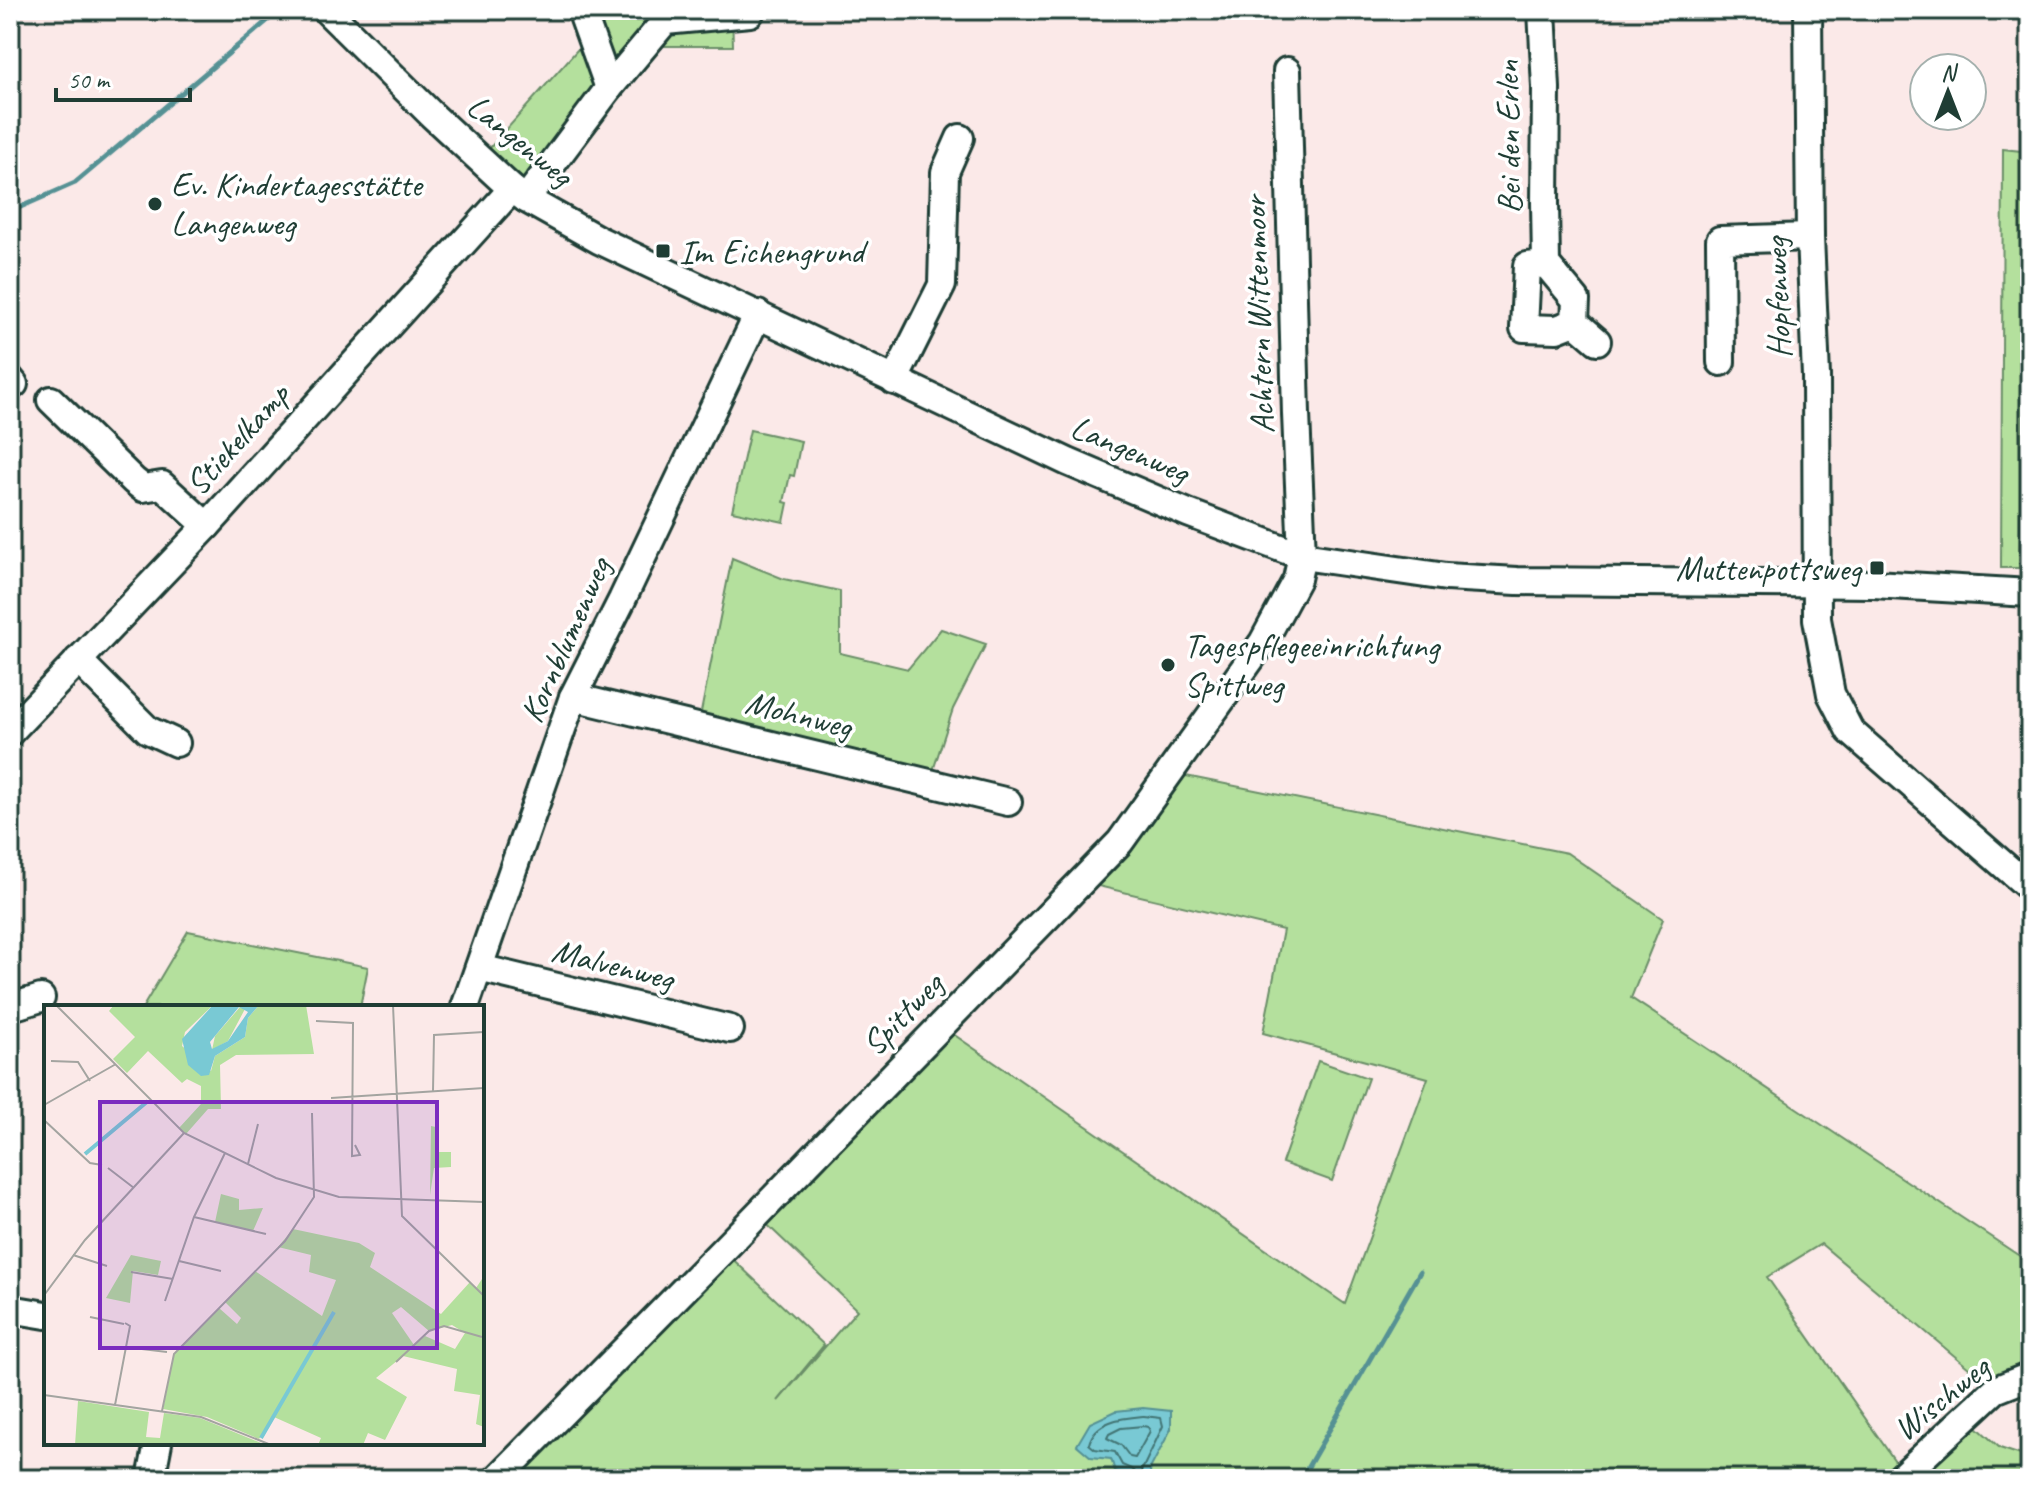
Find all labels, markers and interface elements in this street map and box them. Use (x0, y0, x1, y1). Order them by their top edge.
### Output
scale bar (56, 52, 190, 102)
north arrow (1908, 52, 1988, 132)
street label: Bei den Erlen (1485, 59, 1531, 214)
text: N (1941, 59, 1958, 87)
text: 50 m (68, 65, 111, 95)
street label: Langenweg (458, 84, 584, 197)
place label: Ev. Kindertagesstätte Langenweg (171, 163, 425, 245)
street label: Achtern Wittenmoor (1232, 192, 1284, 434)
marker: Ev. Kindertagesstätte Langenweg (146, 195, 164, 213)
place label: Im Eichengrund (679, 230, 869, 273)
street label: Hopfenweg (1753, 234, 1801, 359)
marker: Im Eichengrund (654, 242, 672, 260)
street label: Stiekelkamp (175, 372, 300, 504)
street label: Langenweg (1065, 405, 1198, 494)
place label: Muttenpottsweg (1676, 547, 1863, 590)
street label: Kornblumenweg (510, 548, 622, 729)
marker: Muttenpottsweg (1868, 559, 1886, 577)
place label: Tagespflegeeinrichtung Spittweg (1184, 624, 1442, 706)
marker: Tagespflegeeinrichtung Spittweg (1159, 656, 1177, 674)
street label: Mohnweg (741, 680, 859, 748)
street label: Malvenweg (548, 928, 681, 1000)
street label: Spittweg (852, 961, 954, 1065)
inset map (44, 1005, 484, 1445)
street label: Wischweg (1884, 1344, 2000, 1450)

